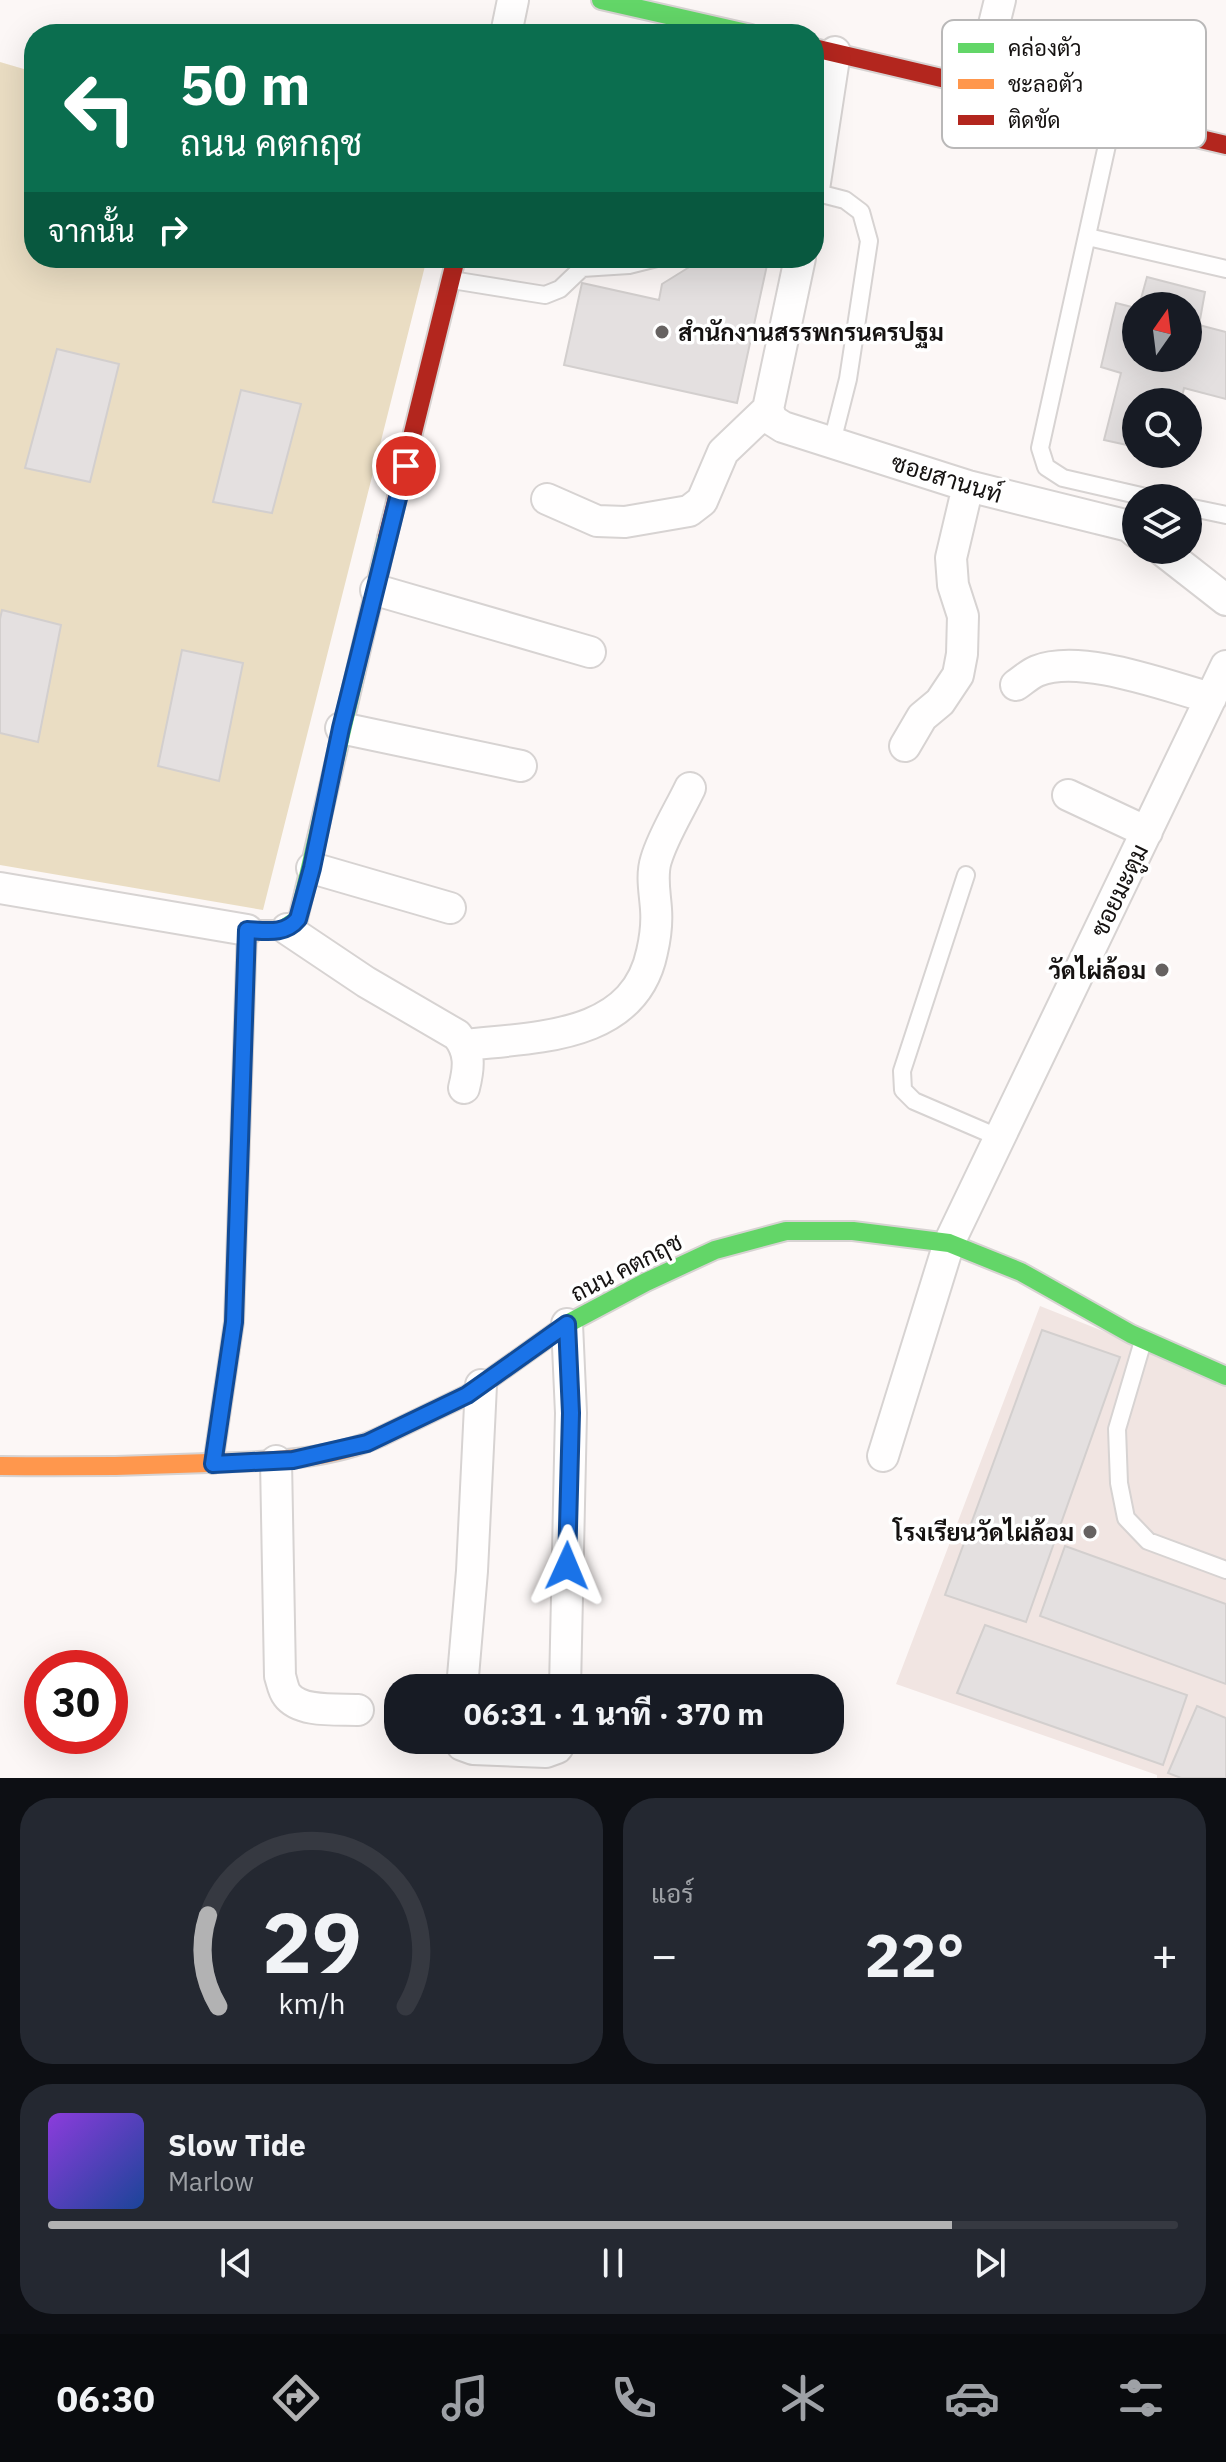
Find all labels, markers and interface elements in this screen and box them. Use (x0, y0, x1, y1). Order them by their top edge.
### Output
legend (942, 20, 1206, 148)
text: คล่องตัว (1008, 33, 1082, 62)
text: 50 m (180, 48, 310, 120)
icon: left (48, 56, 152, 160)
text: ชะลอตัว (1008, 69, 1083, 98)
text: ติดขัด (1008, 105, 1060, 134)
text: ถนน คตกฤช (180, 119, 362, 166)
icon: right (151, 208, 195, 252)
text: จากนั้น (48, 211, 135, 250)
north arrow (1122, 292, 1202, 372)
map controls (1122, 292, 1202, 564)
place label: สำนักงานสรรพกรนครปฐม (678, 316, 944, 349)
marker: สำนักงานสรรพกรนครปฐม (653, 323, 671, 341)
button: search (1122, 388, 1202, 468)
pin (372, 432, 440, 500)
icon: arrive (384, 444, 428, 488)
street label: ซอยสานนท์ (888, 446, 1006, 510)
button: layers (1122, 484, 1202, 564)
street label: ซอยมะตูม (1083, 838, 1157, 943)
place label: วัดไผ่ล้อม (1048, 954, 1146, 986)
marker: วัดไผ่ล้อม (1153, 961, 1171, 979)
street label: ถนน คตกฤช (565, 1225, 687, 1309)
place label: โรงเรียนวัดไผ่ล้อม (891, 1516, 1074, 1548)
marker: โรงเรียนวัดไผ่ล้อม (1081, 1523, 1099, 1541)
position arrow (525, 1524, 609, 1608)
speed limit sign: 30 (24, 1650, 128, 1754)
text: 06:31 · 1 นาที · 370 m (464, 1694, 764, 1733)
text: แอร์ (651, 1876, 694, 1910)
text: 29 (262, 1888, 361, 1996)
text: 22° (864, 1915, 965, 1994)
text: − (651, 1926, 677, 1983)
text: + (1152, 1926, 1178, 1983)
text: km/h (278, 1985, 345, 2022)
text: Slow Tide (168, 2125, 306, 2164)
text: Marlow (168, 2164, 254, 2198)
icon: previous (214, 2241, 258, 2285)
icon: pause (591, 2241, 635, 2285)
icon: next (968, 2241, 1012, 2285)
icon: directions (268, 2370, 324, 2426)
icon: music (437, 2370, 493, 2426)
icon: phone (606, 2370, 662, 2426)
icon: climate (775, 2370, 831, 2426)
icon: car (944, 2370, 1000, 2426)
icon: filters (1113, 2370, 1169, 2426)
text: 06:30 (57, 2375, 155, 2422)

